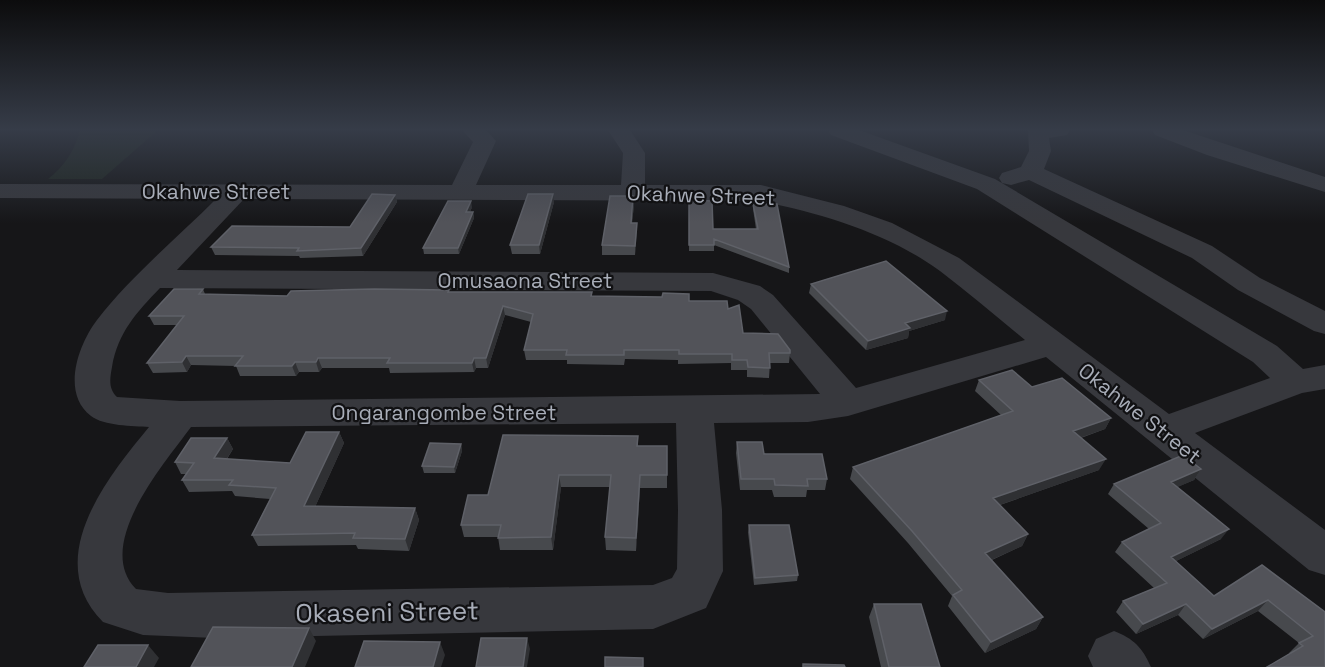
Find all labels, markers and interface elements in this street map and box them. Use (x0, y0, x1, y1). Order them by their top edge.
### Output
street label: Okahwe Street (142, 178, 290, 205)
street label: Okahwe Street (626, 179, 776, 211)
street label: Omusaona Street (437, 267, 613, 294)
street label: Okahwe Street (1073, 357, 1207, 469)
street label: Ongarangombe Street (331, 399, 557, 426)
street label: Okaseni Street (295, 593, 479, 631)

